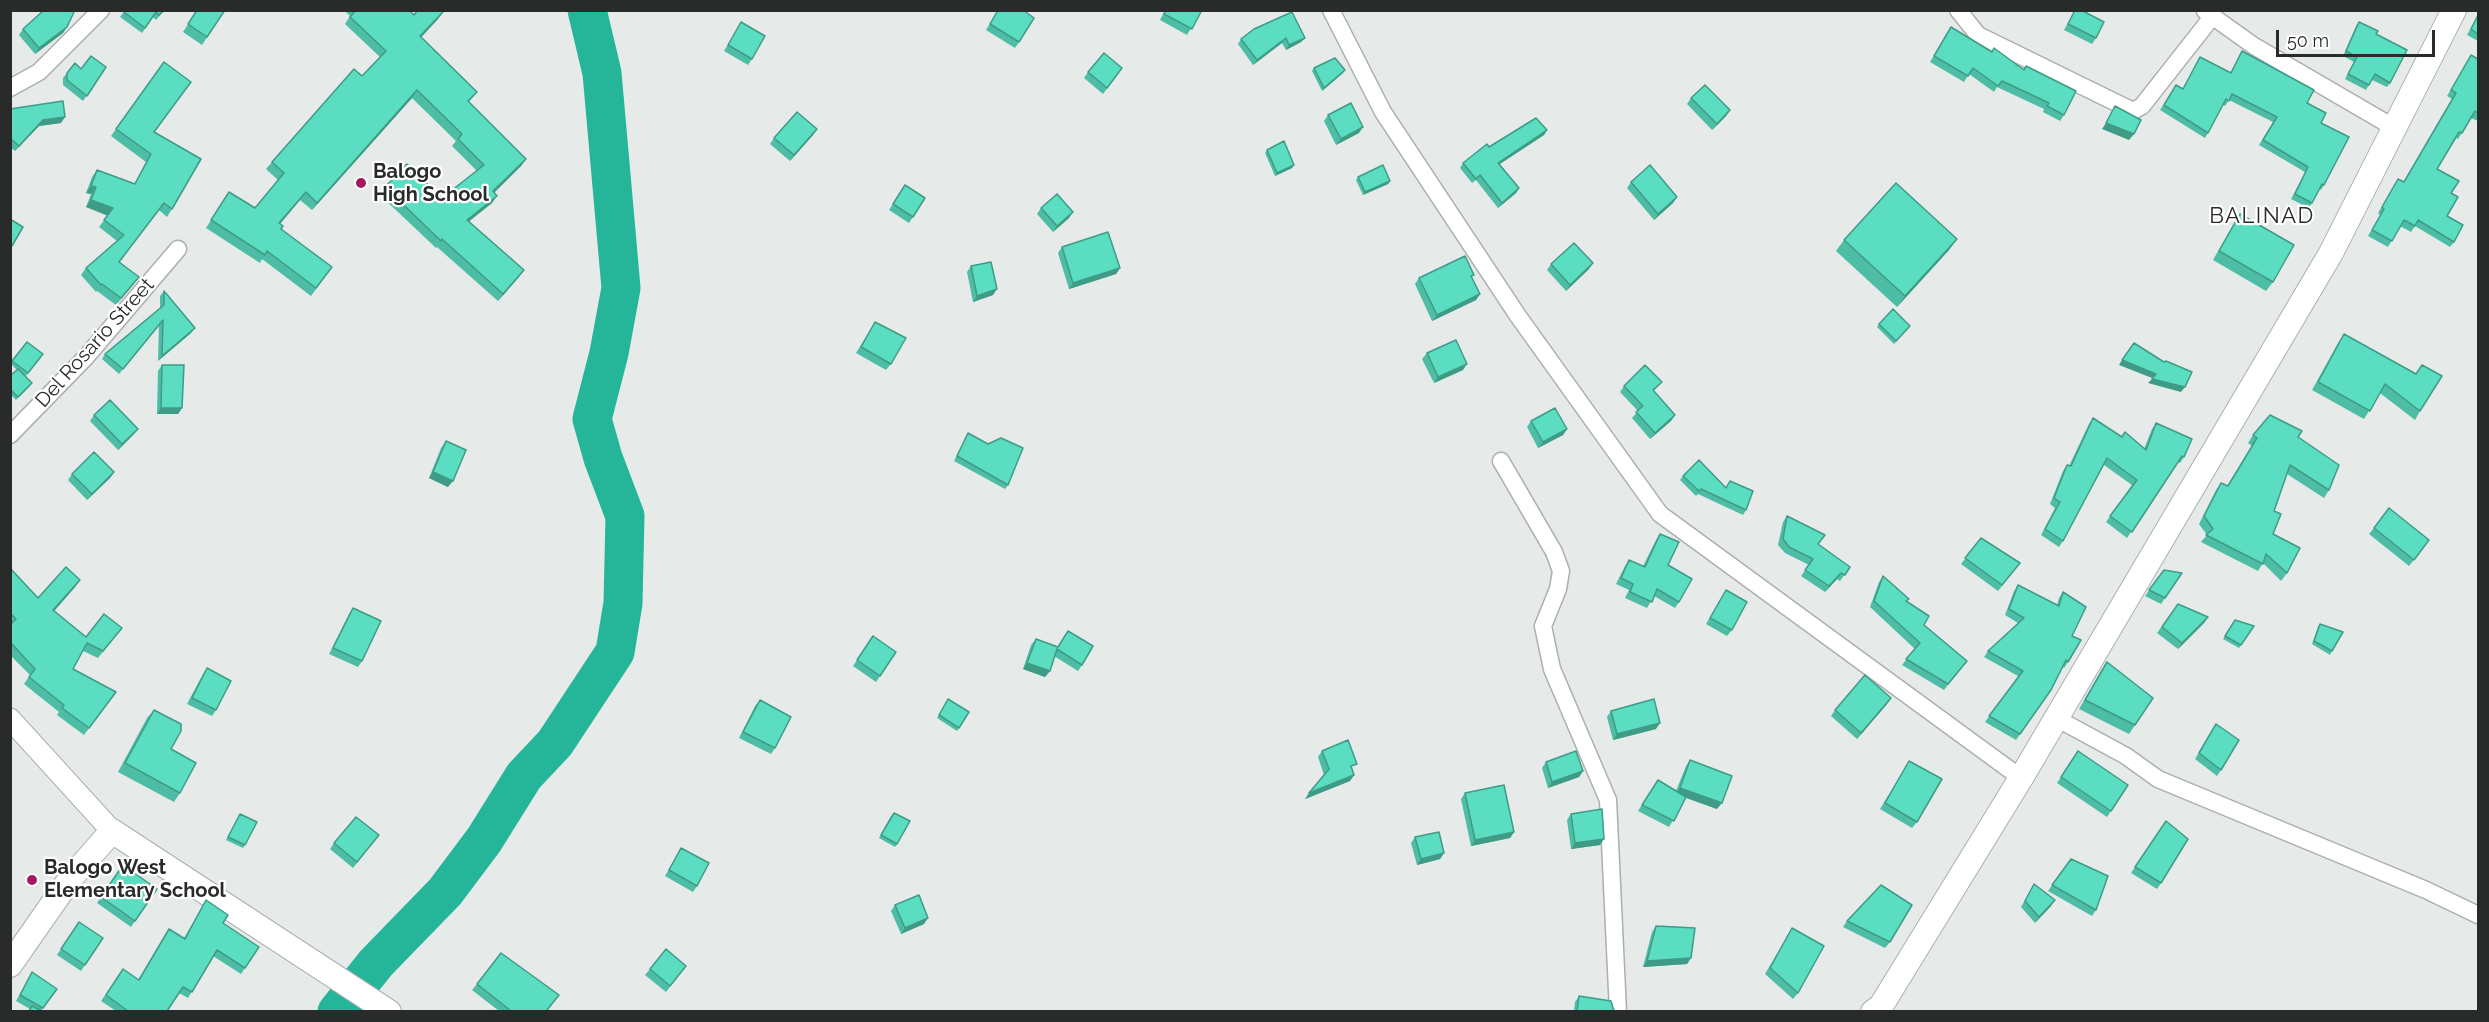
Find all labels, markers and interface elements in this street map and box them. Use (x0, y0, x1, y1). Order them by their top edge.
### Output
scale bar (2279, 18, 2438, 56)
text: 50 m (2287, 30, 2329, 51)
place label: Balogo High School (373, 160, 489, 207)
marker: Balogo High School (354, 176, 368, 190)
district label: BALINAD (2209, 203, 2315, 229)
street label: Del Rosario Street (31, 273, 159, 413)
place label: Balogo West Elementary School (44, 856, 226, 903)
marker: Balogo West Elementary School (25, 873, 39, 887)

